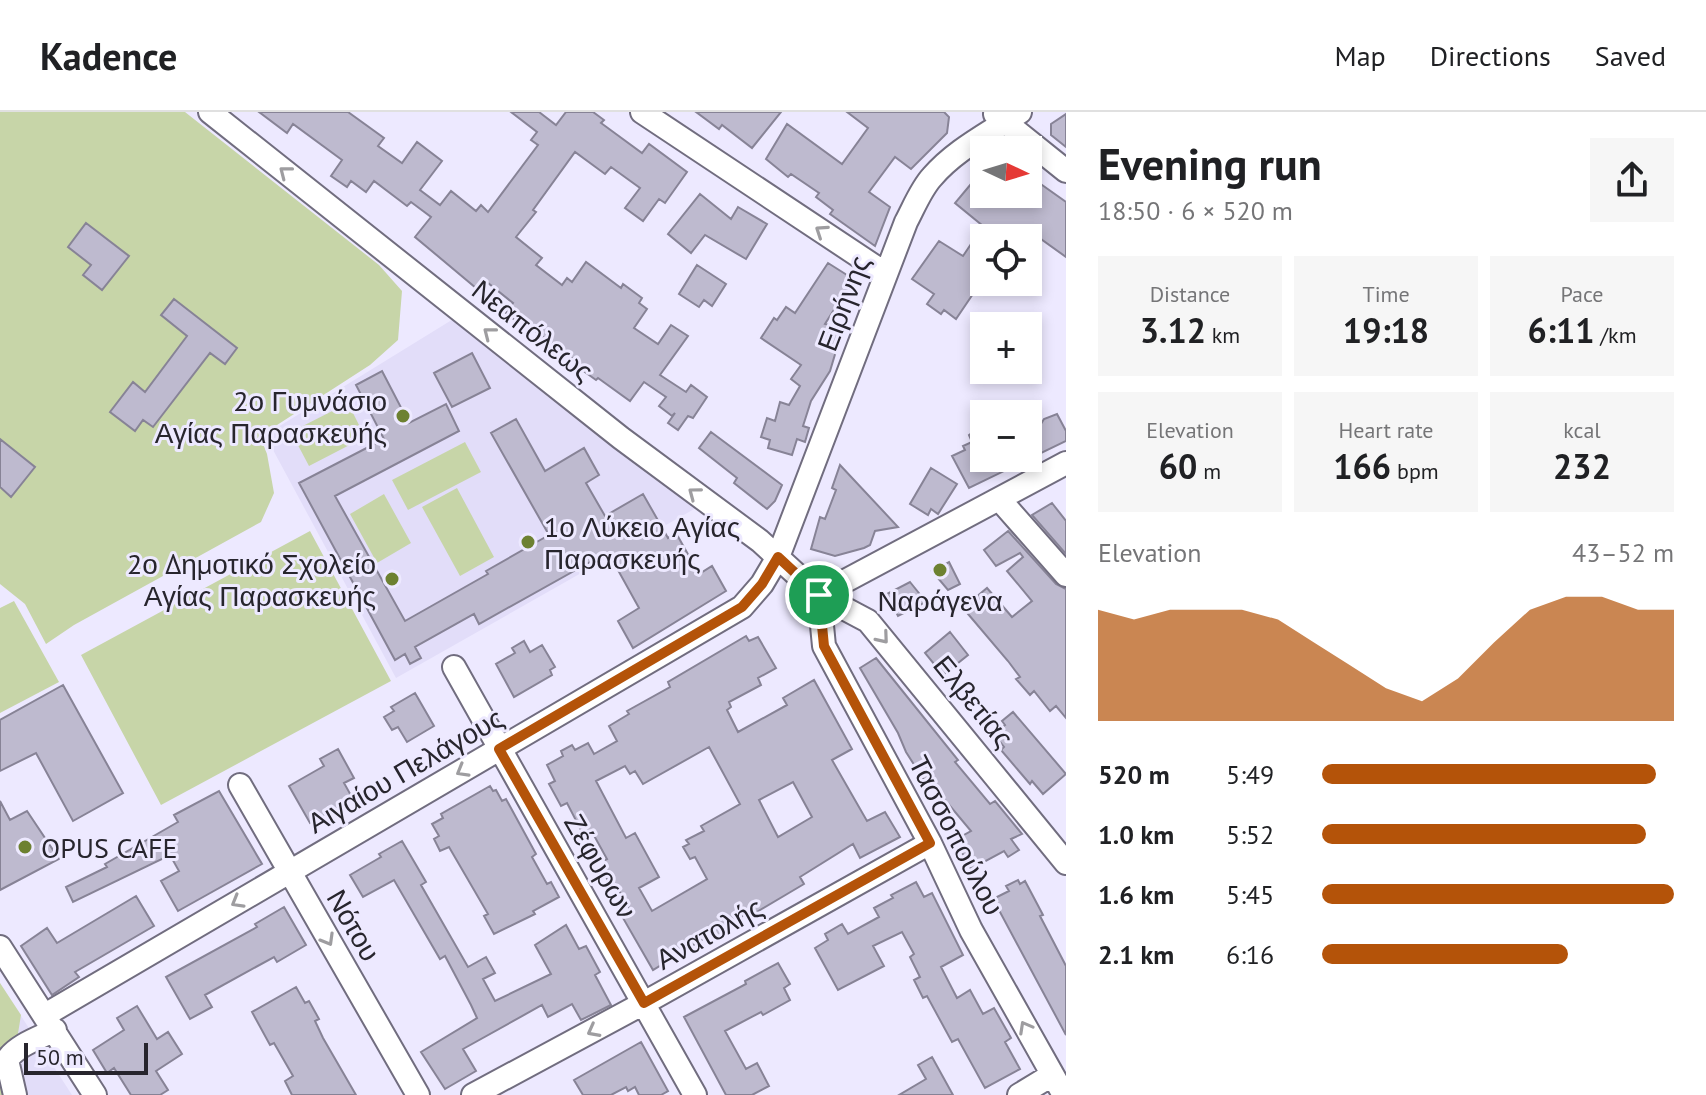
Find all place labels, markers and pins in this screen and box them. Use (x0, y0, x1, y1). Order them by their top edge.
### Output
place label: 2ο Γυμνάσιο Αγίας Παρασκευής (155, 382, 387, 451)
marker: 2ο Γυμνάσιο Αγίας Παρασκευής (394, 407, 412, 425)
place label: 1ο Λύκειο Αγίας Παρασκευής (544, 508, 740, 577)
marker: 1ο Λύκειο Αγίας Παρασκευής (519, 533, 537, 551)
place label: 2ο Δημοτικό Σχολείο Αγίας Παρασκευής (127, 545, 376, 614)
pin (785, 561, 853, 629)
marker: Ναράγενα (931, 561, 949, 579)
marker: 2ο Δημοτικό Σχολείο Αγίας Παρασκευής (383, 570, 401, 588)
place label: Ναράγενα (877, 582, 1003, 619)
place label: OPUS CAFE (41, 829, 177, 866)
marker: OPUS CAFE (16, 838, 34, 856)

